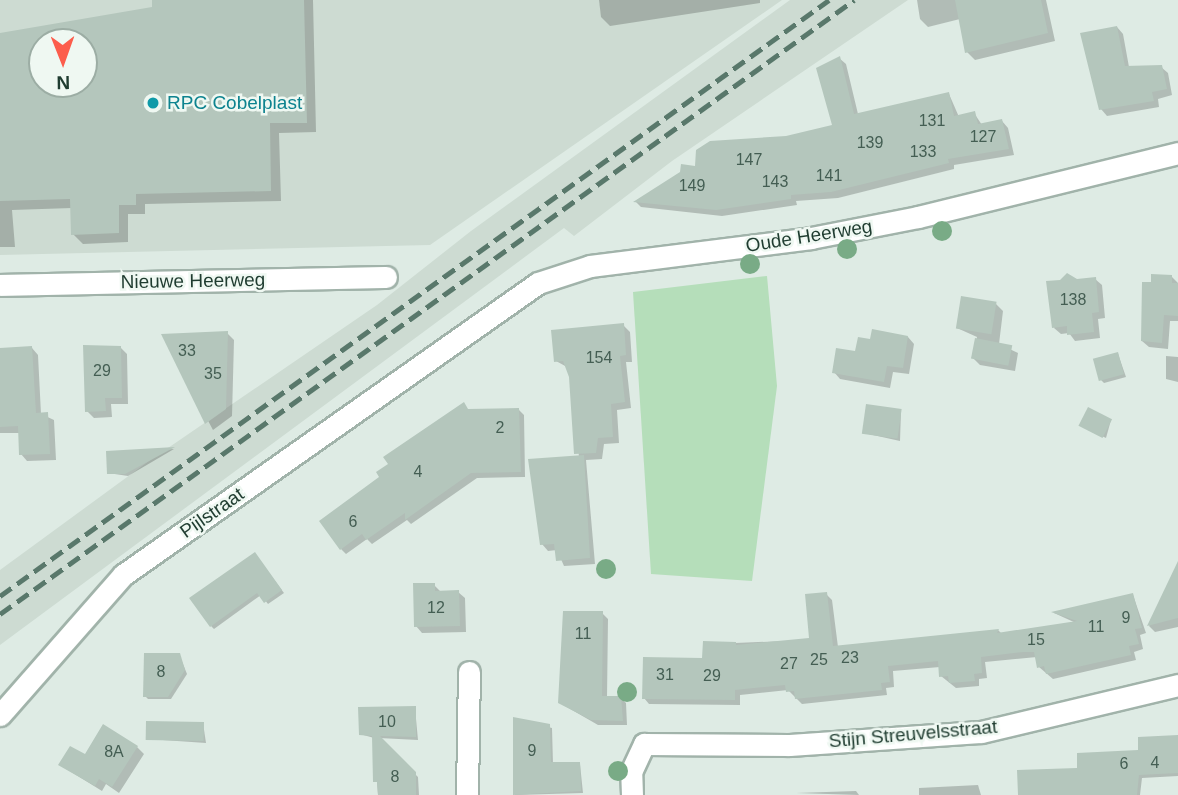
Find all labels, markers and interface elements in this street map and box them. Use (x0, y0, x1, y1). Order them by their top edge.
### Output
north arrow (28, 28, 98, 98)
text: N (56, 72, 70, 93)
place label: RPC Cobelplast (167, 92, 302, 114)
marker: RPC Cobelplast (145, 95, 161, 111)
house number: 131 (919, 111, 945, 131)
house number: 127 (970, 127, 996, 147)
house number: 139 (857, 133, 883, 153)
house number: 133 (910, 142, 936, 162)
house number: 147 (736, 150, 762, 170)
house number: 141 (816, 166, 842, 186)
house number: 143 (762, 172, 788, 192)
house number: 149 (679, 176, 705, 196)
street label: Oude Heerweg (744, 215, 874, 257)
street label: Nieuwe Heerweg (120, 268, 266, 294)
house number: 138 (1060, 290, 1086, 310)
house number: 33 (178, 341, 196, 361)
house number: 154 (586, 348, 612, 368)
house number: 29 (93, 361, 111, 381)
house number: 35 (204, 364, 222, 384)
house number: 2 (496, 418, 504, 438)
house number: 4 (414, 462, 422, 482)
street label: Pijlstraat (176, 483, 248, 543)
house number: 6 (349, 512, 357, 532)
house number: 12 (427, 598, 445, 618)
house number: 9 (1122, 608, 1130, 628)
house number: 11 (1088, 617, 1104, 637)
house number: 11 (575, 624, 591, 644)
house number: 15 (1027, 630, 1045, 650)
house number: 23 (841, 648, 859, 668)
house number: 25 (810, 650, 828, 670)
house number: 27 (780, 654, 798, 674)
house number: 8 (157, 662, 165, 682)
house number: 31 (656, 665, 674, 685)
house number: 29 (703, 666, 721, 686)
house number: 10 (378, 712, 396, 732)
street label: Stijn Streuvelsstraat (828, 715, 998, 753)
house number: 9 (528, 741, 536, 761)
house number: 8A (104, 742, 124, 762)
house number: 4 (1151, 753, 1159, 773)
house number: 6 (1120, 754, 1128, 774)
house number: 8 (391, 767, 399, 787)

